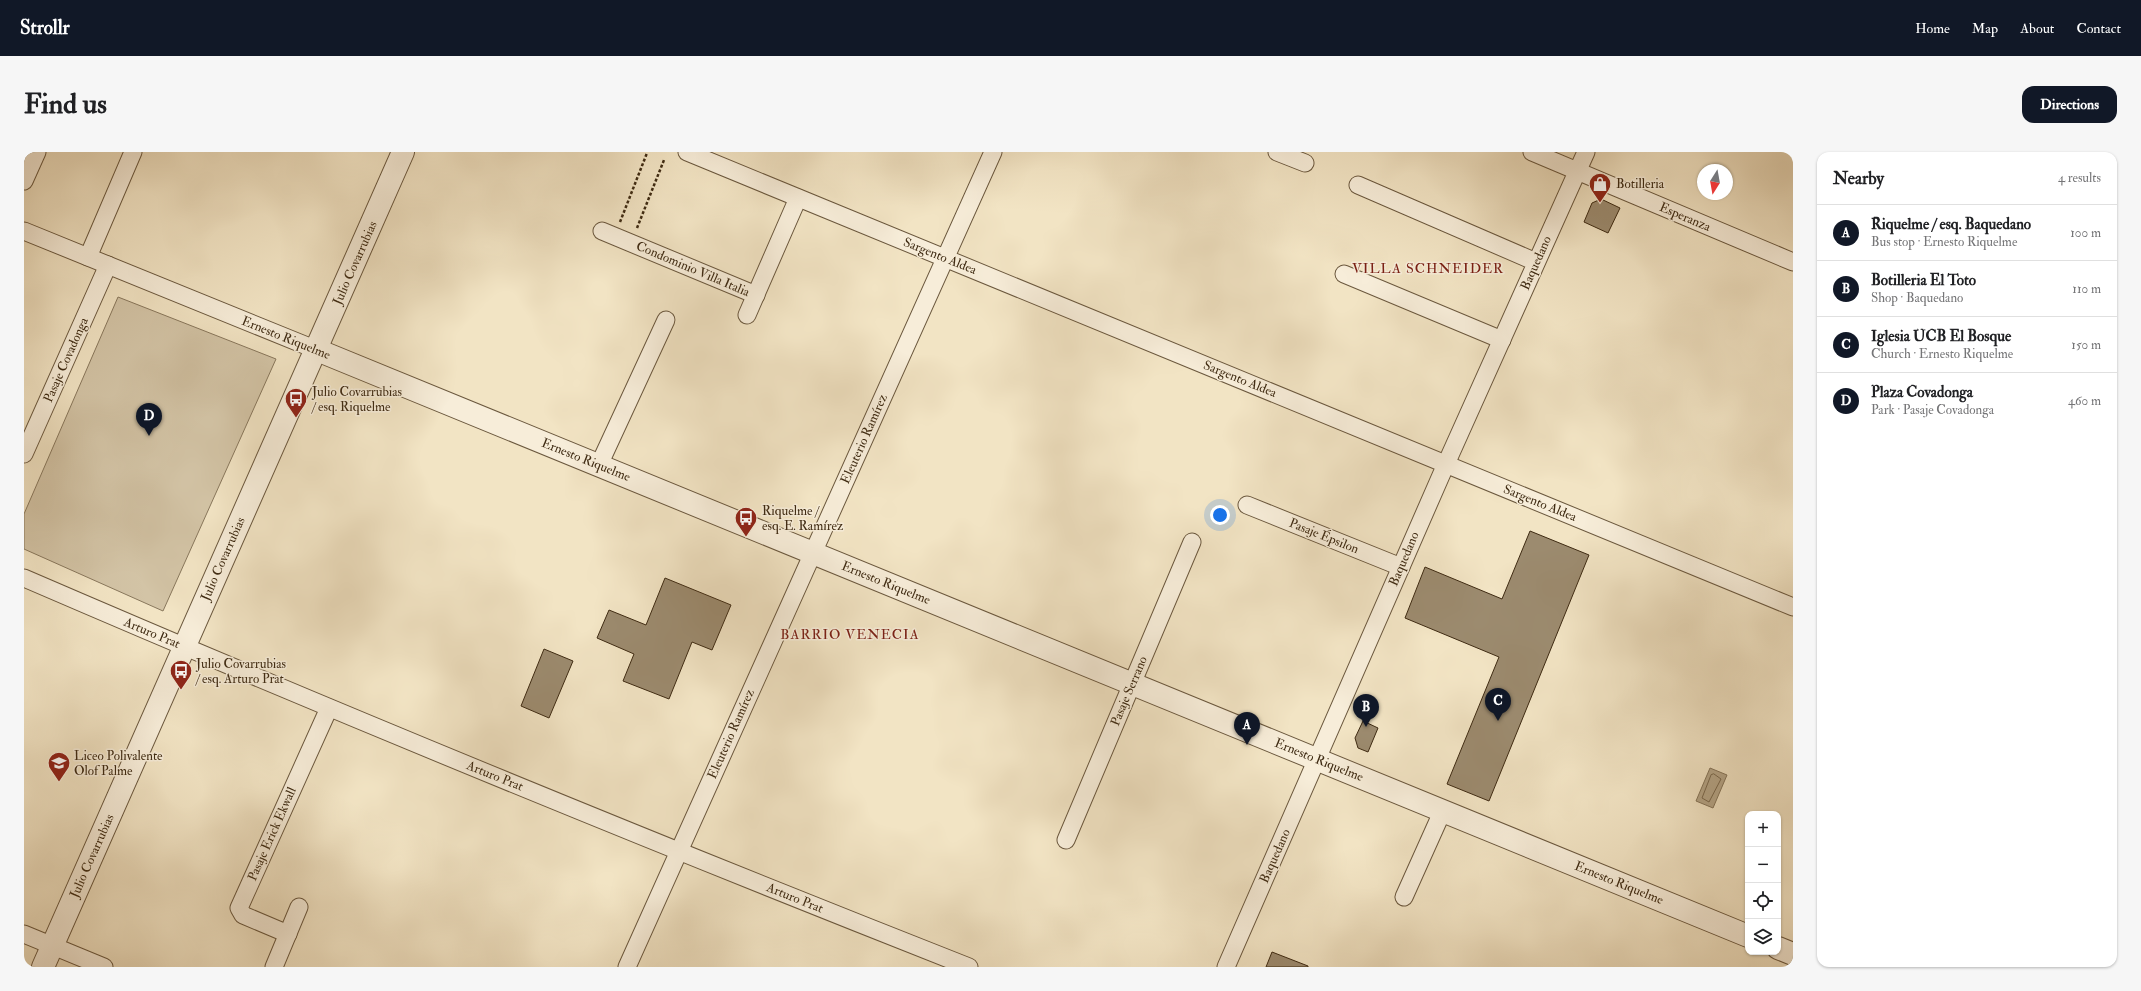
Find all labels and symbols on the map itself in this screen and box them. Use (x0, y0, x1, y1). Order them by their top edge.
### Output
north arrow (1697, 164, 1733, 200)
shop icon: Botilleria (1587, 171, 1613, 204)
place label: Botilleria (1616, 176, 1665, 192)
street label: Esperanza (1656, 199, 1714, 236)
street label: Julio Covarrubias (329, 218, 381, 308)
street label: Baquedano (1517, 233, 1555, 293)
street label: Sargento Aldea (901, 234, 980, 278)
street label: Condominio Villa Italia (634, 238, 753, 300)
district label: VILLA SCHNEIDER (1352, 260, 1504, 277)
street label: Ernesto Riquelme (239, 313, 333, 363)
street label: Pasaje Covadonga (40, 314, 92, 405)
street label: Sargento Aldea (1201, 357, 1280, 401)
place label: Julio Covarrubias / esq. Riquelme (311, 384, 403, 415)
bus stop icon: Julio Covarrubias / esq. Riquelme (283, 386, 309, 419)
street label: Eleuterio Ramírez (837, 391, 891, 486)
pin: D (136, 403, 162, 436)
street label: Ernesto Riquelme (539, 435, 633, 485)
street label: Sargento Aldea (1501, 481, 1580, 525)
place label: Riquelme / esq. E. Ramírez (762, 503, 844, 534)
bus stop icon: Riquelme / esq. E. Ramírez (733, 505, 759, 538)
your location (1210, 505, 1230, 525)
street label: Julio Covarrubias (197, 514, 249, 604)
street label: Pasaje Épsilon (1286, 514, 1362, 558)
street label: Baquedano (1385, 529, 1423, 589)
street label: Ernesto Riquelme (839, 558, 933, 608)
street label: Arturo Prat (120, 614, 183, 652)
district label: BARRIO VENECIA (780, 626, 920, 643)
street label: Pasaje Serrano (1107, 654, 1151, 728)
place label: Julio Covarrubias / esq. Arturo Prat (195, 656, 287, 687)
bus stop icon: Julio Covarrubias / esq. Arturo Prat (168, 658, 194, 691)
street label: Eleuterio Ramírez (704, 686, 758, 781)
pin: C (1485, 688, 1511, 721)
pin: B (1353, 694, 1379, 727)
pin: A (1234, 712, 1260, 745)
street label: Ernesto Riquelme (1272, 735, 1366, 785)
place label: Liceo Polivalente Olof Palme (74, 748, 163, 779)
school or university icon: Liceo Polivalente Olof Palme (46, 750, 72, 783)
street label: Arturo Prat (463, 757, 526, 795)
street label: Pasaje Erick Ekwall (244, 784, 300, 883)
street label: Julio Covarrubias (66, 811, 118, 901)
street label: Baquedano (1256, 826, 1294, 886)
street label: Ernesto Riquelme (1572, 858, 1666, 908)
street label: Arturo Prat (763, 879, 826, 917)

